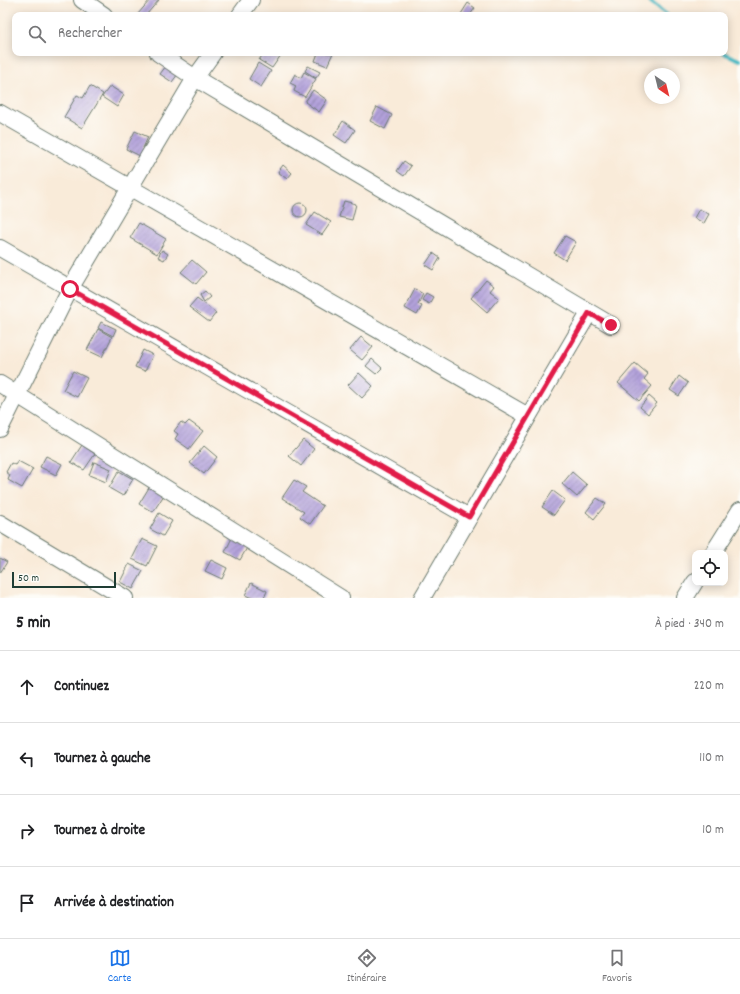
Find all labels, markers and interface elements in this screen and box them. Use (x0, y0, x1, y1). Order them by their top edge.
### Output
search box (12, 12, 728, 56)
icon: search (26, 23, 48, 45)
text: Rechercher (58, 23, 122, 45)
north arrow (644, 68, 680, 104)
route start (61, 280, 79, 298)
route end (602, 316, 620, 334)
map controls (692, 550, 728, 586)
button: locate (692, 550, 728, 586)
scale bar (12, 570, 116, 589)
text: 50 m (18, 571, 39, 587)
text: 5 min (16, 612, 50, 636)
text: À pied · 340 m (655, 615, 724, 634)
icon: ahead (16, 676, 38, 698)
text: Continuez (54, 676, 109, 698)
text: 220 m (694, 677, 724, 696)
icon: left (16, 748, 38, 770)
text: Tournez à gauche (54, 748, 151, 770)
text: 110 m (699, 749, 724, 768)
icon: right (16, 820, 38, 842)
text: Tournez à droite (54, 820, 145, 842)
text: 10 m (702, 821, 724, 840)
icon: arrive (16, 892, 38, 914)
text: Arrivée à destination (54, 892, 174, 914)
tab: Carte (108, 947, 131, 987)
tab: Itinéraire (347, 947, 386, 987)
tab: Favoris (602, 947, 632, 987)

